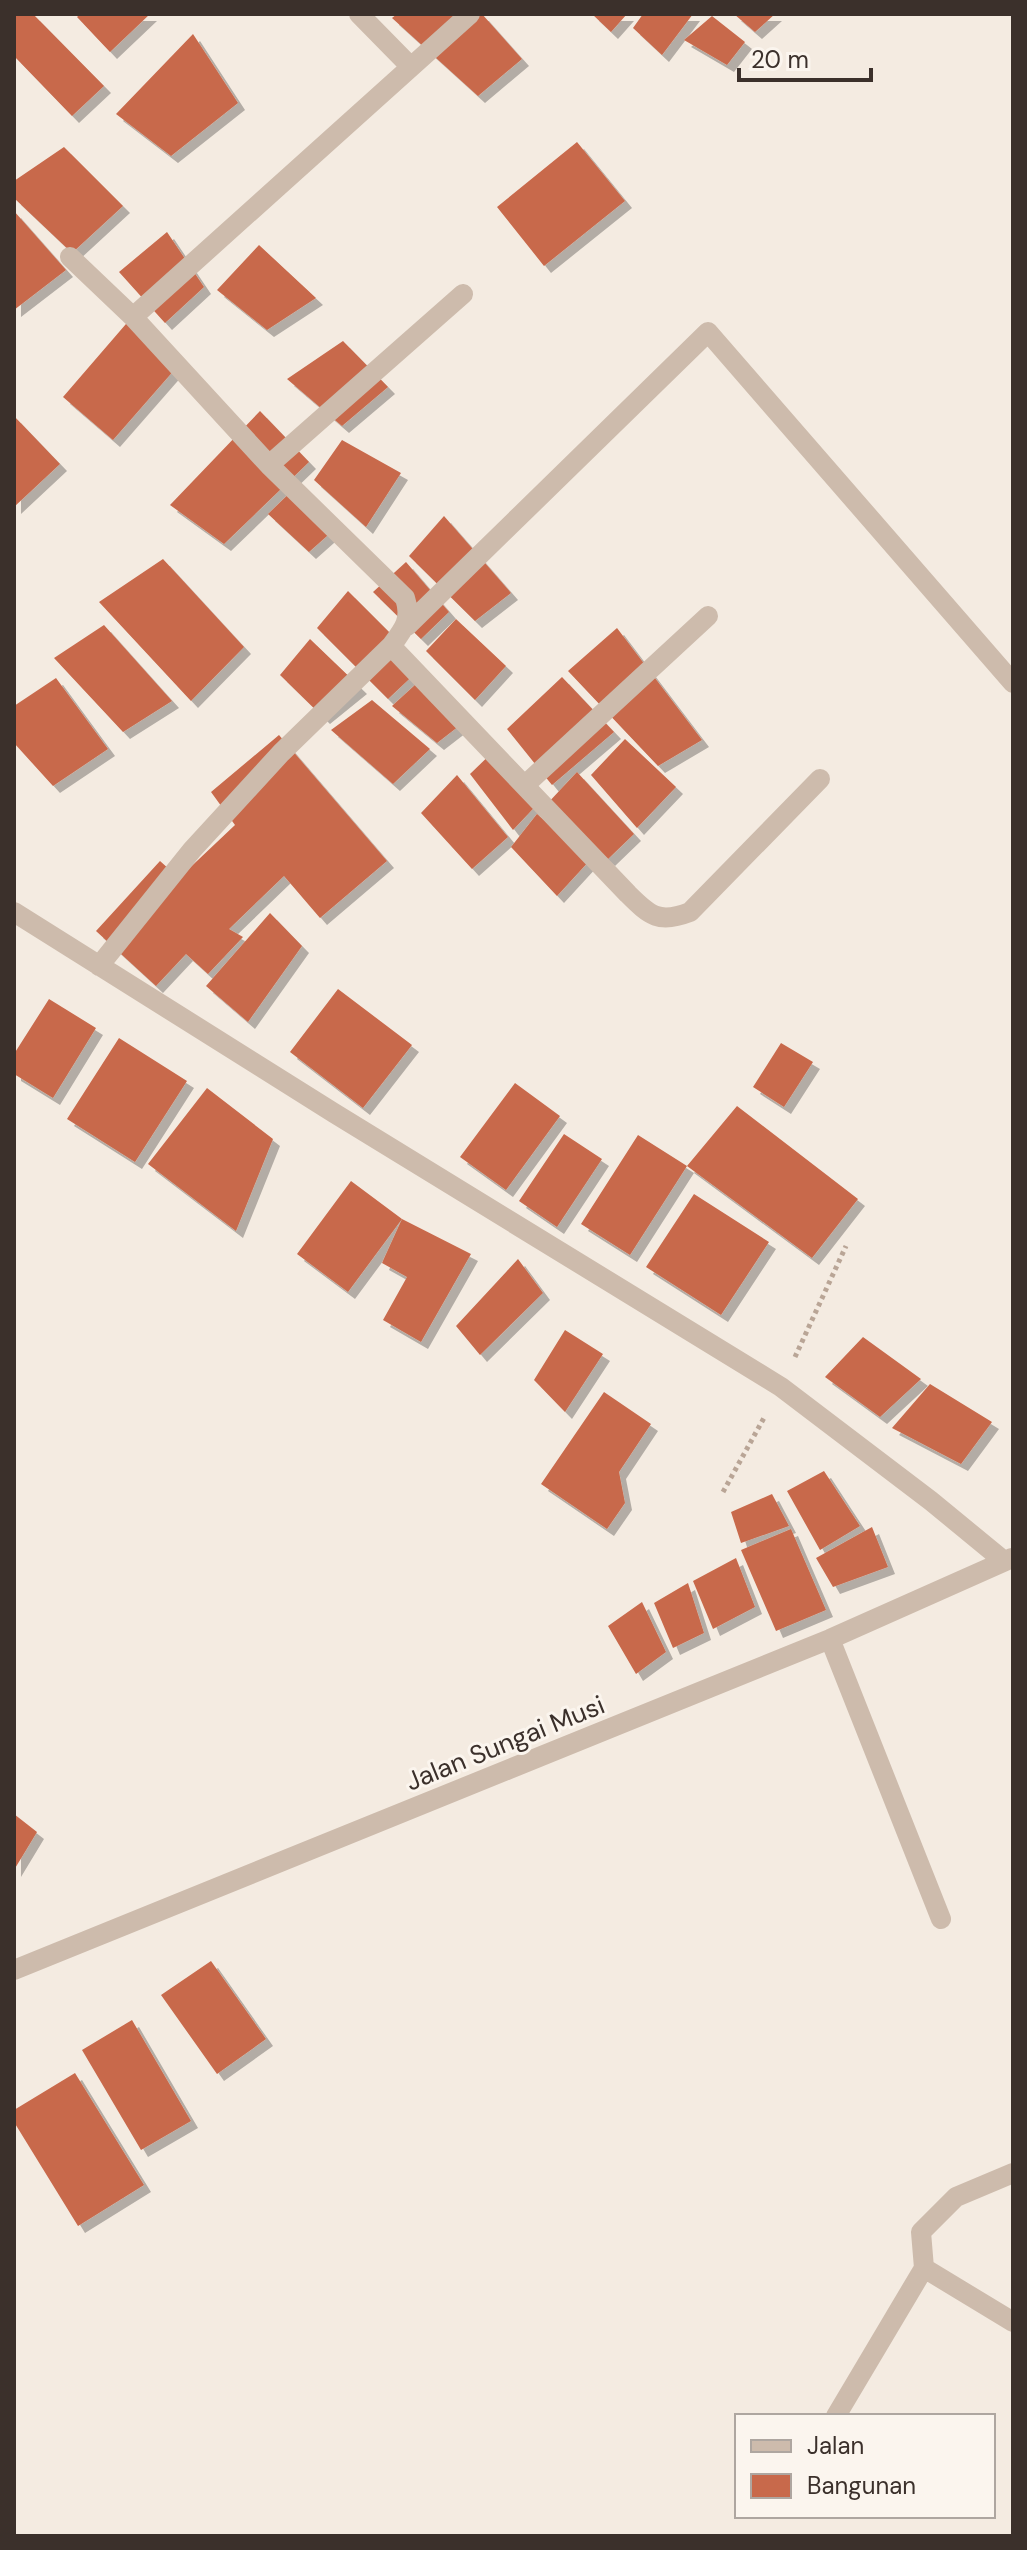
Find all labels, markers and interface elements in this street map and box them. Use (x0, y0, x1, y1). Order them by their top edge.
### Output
scale bar (739, 32, 871, 82)
text: 20 m (751, 44, 809, 75)
street label: Jalan Sungai Musi (400, 1688, 610, 1798)
legend (735, 2414, 995, 2518)
text: Jalan (807, 2430, 864, 2461)
text: Bangunan (807, 2470, 916, 2501)

